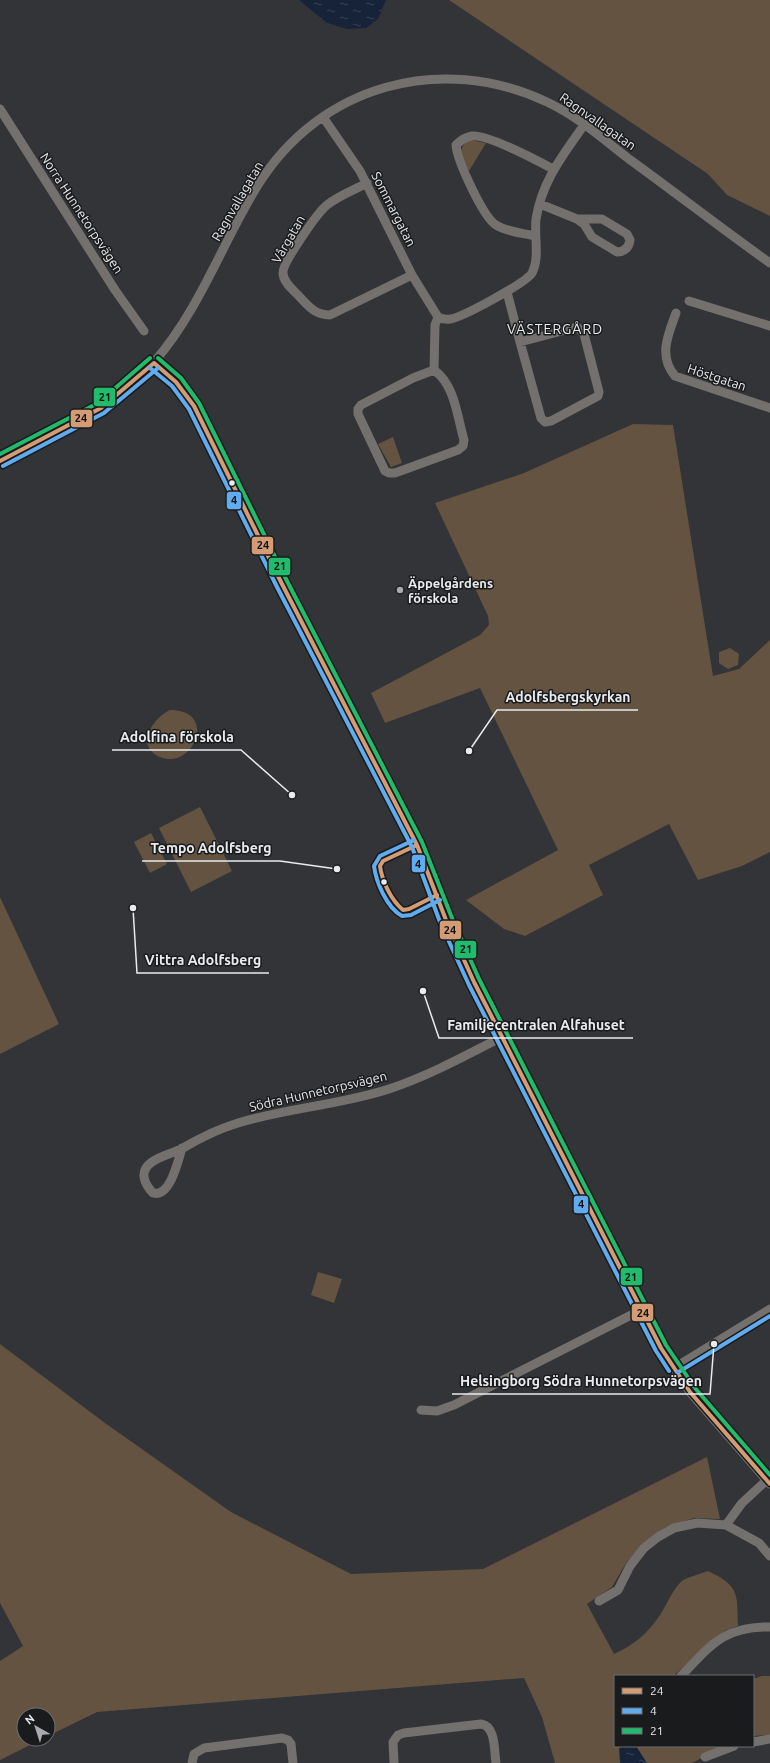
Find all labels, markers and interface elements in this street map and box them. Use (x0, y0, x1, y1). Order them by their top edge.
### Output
street label: Ragnvallagatan (557, 90, 639, 152)
street label: Norra Hunnetorpsvägen (38, 150, 126, 276)
street label: Ragnvallagatan (209, 159, 265, 243)
street label: Sommargatan (369, 169, 419, 249)
street label: Vårgatan (269, 213, 307, 265)
district label: VÄSTERGÅRD (507, 321, 603, 337)
street label: Höstgatan (686, 361, 748, 393)
line badge: 21 (93, 387, 116, 407)
text: 21 (99, 391, 111, 403)
line badge: 24 (70, 409, 93, 428)
text: 24 (75, 412, 87, 424)
unlabelled marker (227, 478, 237, 488)
line badge: 4 (226, 491, 242, 510)
text: 4 (231, 494, 237, 506)
line badge: 24 (251, 536, 274, 555)
text: 24 (257, 539, 269, 551)
line badge: 21 (268, 557, 291, 576)
text: 21 (274, 560, 286, 572)
place label: Äppelgårdens förskola (408, 576, 493, 605)
marker: Äppelgårdens förskola (395, 585, 405, 595)
callout: Adolfsbergskyrkan (497, 684, 638, 710)
text: Adolfsbergskyrkan (506, 689, 630, 705)
callout: Adolfina förskola (112, 724, 241, 750)
text: Adolfina förskola (120, 729, 234, 745)
callout: Tempo Adolfsberg (142, 835, 280, 861)
text: Tempo Adolfsberg (150, 840, 272, 856)
line badge: 4 (411, 854, 426, 873)
text: 4 (415, 858, 421, 870)
unlabelled marker (379, 877, 389, 887)
line badge: 24 (439, 920, 462, 940)
text: 24 (444, 924, 456, 936)
line badge: 21 (454, 940, 477, 959)
text: 21 (460, 943, 472, 955)
callout: Vittra Adolfsberg (137, 947, 269, 973)
text: Vittra Adolfsberg (145, 952, 261, 968)
callout: Familjecentralen Alfahuset (439, 1012, 633, 1038)
text: Familjecentralen Alfahuset (447, 1017, 625, 1033)
street label: Södra Hunnetorpsvägen (248, 1068, 388, 1114)
line badge: 4 (573, 1195, 589, 1214)
text: 4 (578, 1198, 584, 1210)
line badge: 21 (620, 1267, 643, 1286)
text: 21 (625, 1271, 637, 1283)
line badge: 24 (631, 1303, 654, 1322)
text: 24 (637, 1307, 649, 1319)
callout: Helsingborg Södra Hunnetorpsvägen (452, 1368, 710, 1394)
text: Helsingborg Södra Hunnetorpsvägen (460, 1373, 702, 1389)
legend (614, 1675, 754, 1747)
text: 24 (650, 1684, 664, 1697)
text: 4 (650, 1704, 657, 1717)
north arrow (16, 1707, 56, 1747)
text: N (23, 1712, 37, 1726)
text: 21 (650, 1724, 664, 1737)

